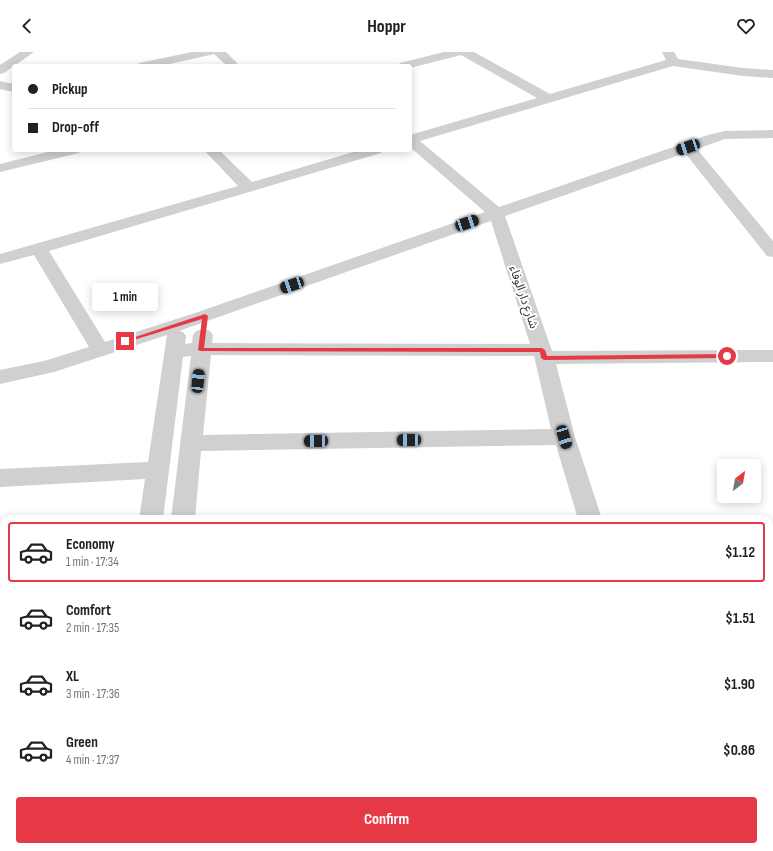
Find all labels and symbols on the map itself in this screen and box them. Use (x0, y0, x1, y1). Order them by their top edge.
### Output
car (675, 137, 701, 157)
car (454, 213, 480, 233)
street label: شارع دار الوفاء (505, 264, 541, 331)
car (279, 275, 305, 295)
callout: 1 min (92, 283, 158, 311)
route end (116, 332, 134, 350)
route start (718, 347, 736, 365)
car (191, 368, 205, 394)
car (555, 424, 573, 450)
car (397, 434, 421, 446)
car (304, 435, 328, 447)
north arrow (717, 459, 761, 503)

